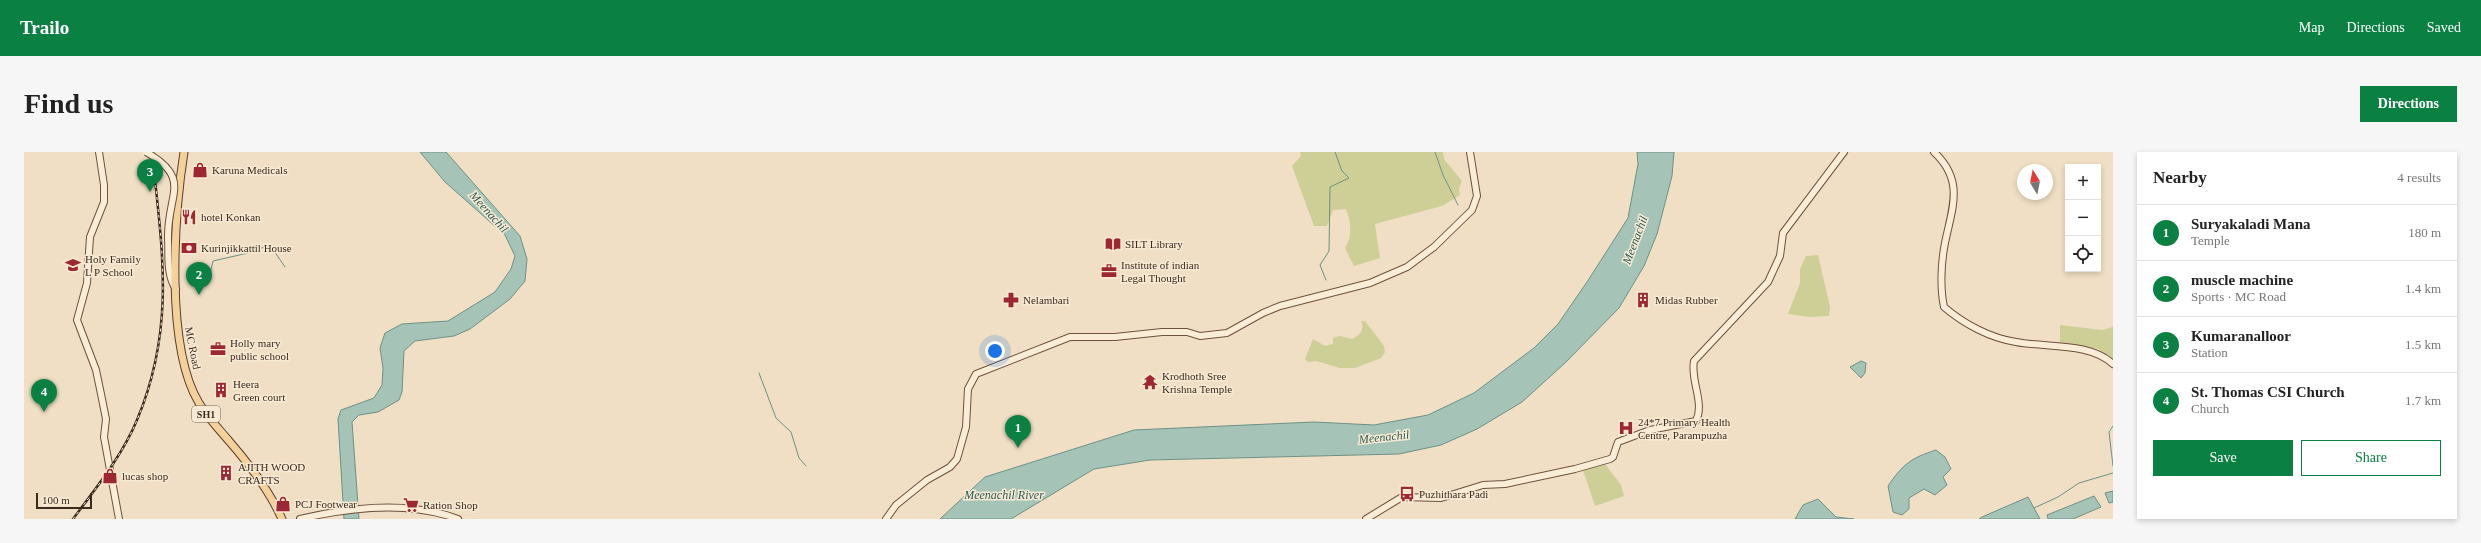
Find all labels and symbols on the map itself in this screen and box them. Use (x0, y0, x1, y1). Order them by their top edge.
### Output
pin: 3 (137, 159, 163, 192)
shop icon: Karuna Medicals (191, 161, 209, 179)
place label: Karuna Medicals (212, 164, 287, 176)
north arrow (2017, 164, 2053, 200)
water label: Meenachil (466, 188, 512, 236)
restaurant icon: hotel Konkan (180, 208, 198, 226)
place label: hotel Konkan (201, 211, 261, 223)
water label: Meenachil (1619, 213, 1651, 267)
library icon: SILT Library (1104, 235, 1122, 253)
place label: SILT Library (1125, 238, 1183, 250)
bank icon: Kurinjikkattil House (180, 239, 198, 257)
place label: Kurinjikkattil House (201, 242, 292, 254)
place label: Holy Family L P School (85, 253, 141, 278)
school or university icon: Holy Family L P School (64, 256, 82, 274)
place label: Institute of indian Legal Thought (1121, 259, 1200, 284)
pin: 2 (186, 262, 212, 295)
office icon: Institute of indian Legal Thought (1100, 262, 1118, 280)
pharmacy icon: Nelambari (1002, 291, 1020, 309)
building icon: Midas Rubber (1634, 291, 1652, 309)
place label: Nelambari (1023, 294, 1069, 306)
place label: Midas Rubber (1655, 294, 1718, 306)
street label: MC Road (183, 326, 203, 371)
place label: Holly mary public school (230, 337, 289, 362)
office icon: Holly mary public school (209, 340, 227, 358)
your location (985, 341, 1005, 361)
place label: Krodhoth Sree Krishna Temple (1162, 370, 1232, 395)
temple icon: Krodhoth Sree Krishna Temple (1141, 373, 1159, 391)
place label: Heera Green court (233, 378, 285, 403)
pin: 4 (31, 379, 57, 412)
building icon: Heera Green court (212, 381, 230, 399)
road number: SH1 (192, 406, 220, 422)
pin: 1 (1005, 415, 1031, 448)
place label: 24*7 Primary Health Centre, Parampuzha (1638, 416, 1731, 441)
hospital icon: 24*7 Primary Health Centre, Parampuzha (1617, 419, 1635, 437)
water label: Meenachil (1357, 427, 1411, 447)
place label: AJITH WOOD CRAFTS (238, 461, 305, 486)
building icon: AJITH WOOD CRAFTS (217, 464, 235, 482)
shop icon: lucas shop (101, 467, 119, 485)
place label: lucas shop (122, 470, 169, 482)
bus stop icon: Puzhithara Padi (1398, 485, 1416, 503)
water label: Meenachil River (963, 488, 1044, 502)
place label: Puzhithara Padi (1419, 488, 1488, 500)
scale bar (36, 491, 92, 510)
shop icon: PCJ Footwear (274, 495, 292, 513)
supermarket icon: Ration Shop (402, 496, 420, 514)
place label: PCJ Footwear (295, 498, 357, 510)
place label: Ration Shop (423, 499, 478, 511)

